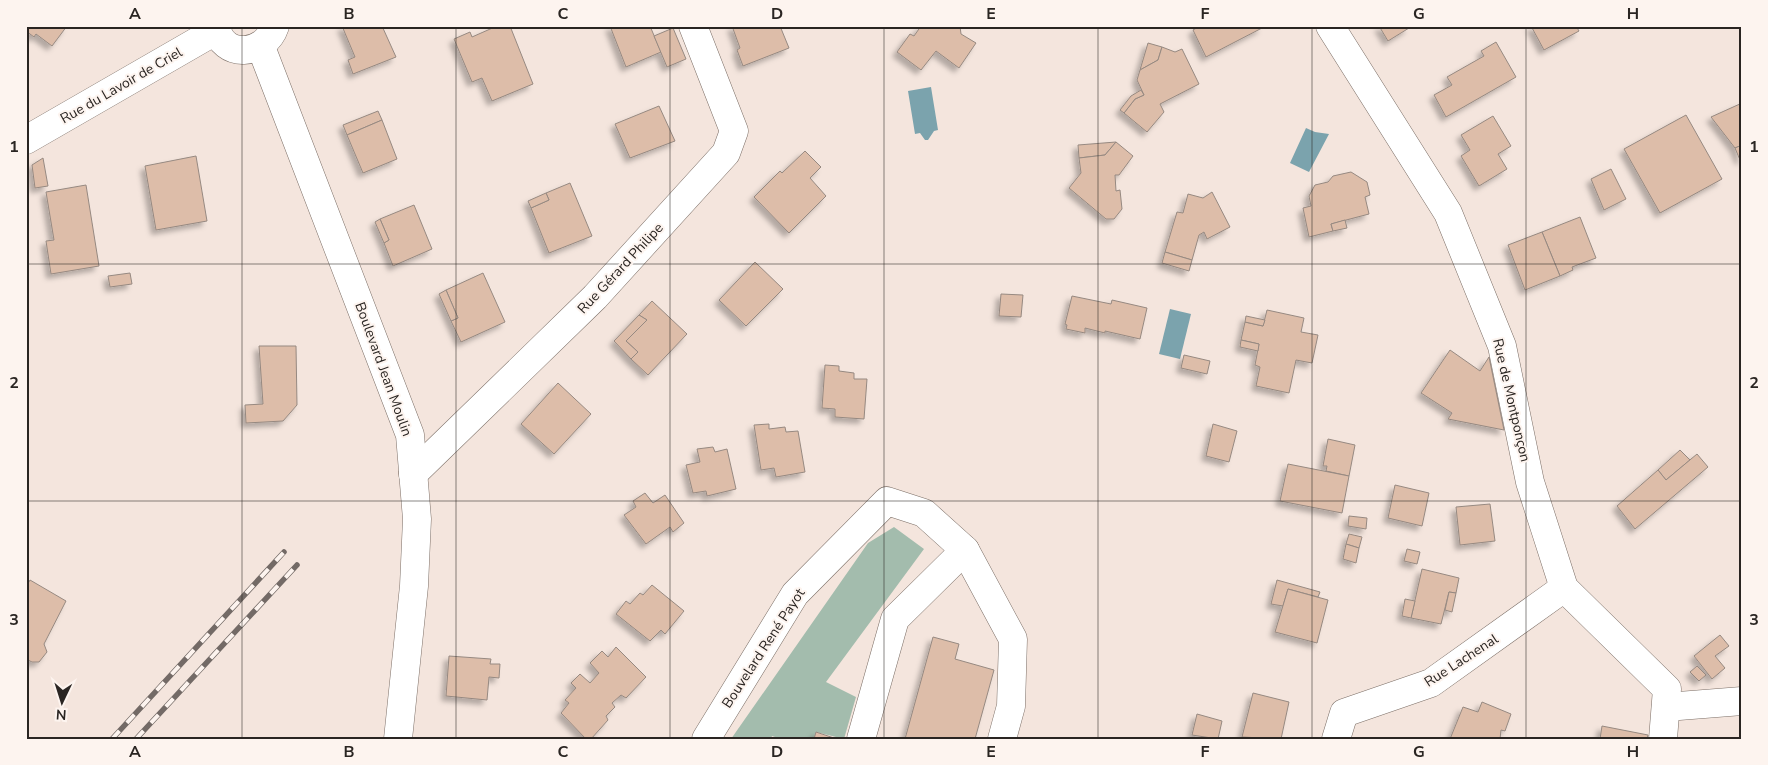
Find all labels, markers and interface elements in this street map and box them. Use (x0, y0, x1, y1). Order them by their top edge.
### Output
text: A (129, 3, 141, 25)
text: B (343, 3, 355, 25)
text: C (558, 3, 569, 25)
text: D (771, 3, 783, 25)
text: E (986, 3, 996, 25)
text: F (1201, 3, 1210, 25)
text: G (1413, 3, 1425, 25)
text: H (1627, 3, 1639, 25)
street label: Rue du Lavoir de Criel (57, 42, 187, 128)
text: 1 (9, 136, 19, 158)
text: 1 (1749, 136, 1759, 158)
street label: Rue Gérard Philipe (573, 219, 668, 318)
street label: Boulevard Jean Moulin (350, 299, 417, 439)
street label: Rue de Montponçon (1488, 337, 1535, 464)
text: 2 (9, 372, 19, 394)
text: 2 (1749, 372, 1759, 394)
street label: Bouvelard René Payot (718, 585, 809, 712)
text: 3 (9, 609, 19, 631)
text: 3 (1749, 609, 1759, 631)
street label: Rue Lachenal (1421, 629, 1503, 691)
north arrow (38, 678, 88, 728)
text: N (55, 705, 67, 724)
text: A (129, 741, 141, 763)
text: B (343, 741, 355, 763)
text: C (558, 741, 569, 763)
text: D (771, 741, 783, 763)
text: E (986, 741, 996, 763)
text: F (1201, 741, 1210, 763)
text: G (1413, 741, 1425, 763)
text: H (1627, 741, 1639, 763)

